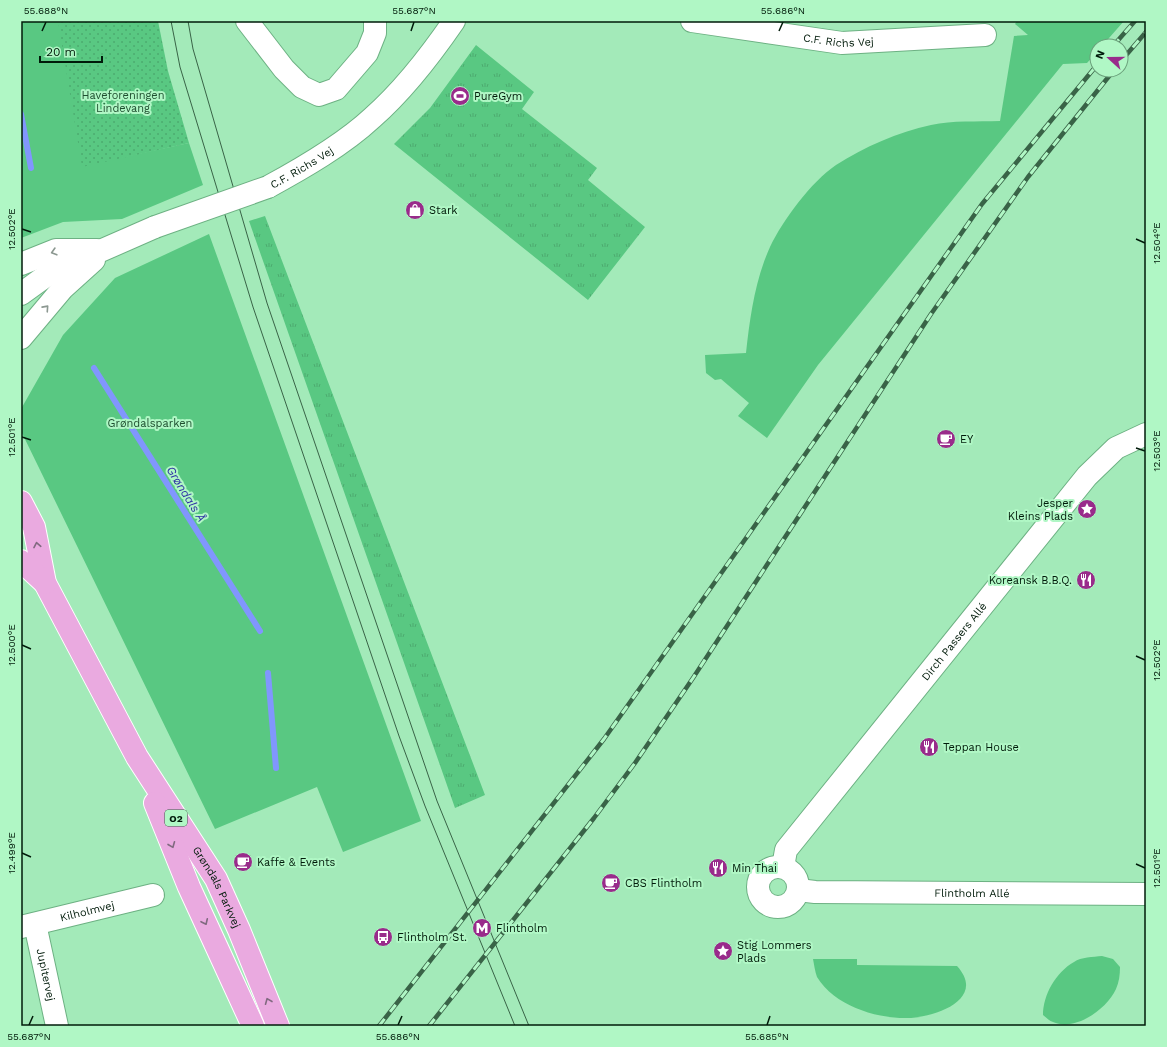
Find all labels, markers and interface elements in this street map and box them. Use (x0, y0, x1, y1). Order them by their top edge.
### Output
text: 55.688°N (24, 5, 68, 16)
text: 55.687°N (392, 5, 436, 16)
text: 55.686°N (761, 5, 805, 16)
street label: C.F. Richs Vej (802, 31, 874, 50)
scale bar (40, 38, 102, 64)
north arrow (1089, 38, 1129, 78)
text: 20 m (46, 45, 76, 59)
text: N (1093, 48, 1108, 61)
sports icon: PureGym (449, 85, 471, 107)
park label: Haveforeningen Lindevang (81, 89, 165, 115)
place label: PureGym (474, 90, 522, 103)
street label: C.F. Richs Vej (268, 144, 336, 192)
shop icon: Stark (404, 199, 426, 221)
place label: Stark (429, 204, 458, 217)
text: 12.502°E (6, 208, 17, 250)
text: 12.504°E (1151, 222, 1162, 264)
one-way arrow (50, 247, 57, 255)
one-way arrow (41, 305, 49, 313)
text: 12.501°E (6, 417, 17, 457)
park label: Grøndalsparken (108, 417, 192, 430)
cafe icon: EY (935, 428, 957, 450)
text: 12.503°E (1151, 430, 1162, 472)
place label: EY (960, 433, 974, 446)
water label: Grøndals Å (163, 464, 209, 524)
place label: Jesper Kleins Plads (1008, 497, 1074, 523)
place icon: Jesper Kleins Plads (1076, 498, 1098, 520)
one-way arrow (33, 542, 42, 548)
restaurant icon: Koreansk B.B.Q. (1075, 569, 1097, 591)
place label: Koreansk B.B.Q. (989, 574, 1072, 587)
street label: Dirch Passers Allé (919, 600, 990, 683)
text: 12.500°E (6, 624, 17, 666)
text: 12.502°E (1151, 639, 1162, 681)
restaurant icon: Teppan House (918, 736, 940, 758)
place label: Teppan House (943, 741, 1019, 754)
road number: O2 (165, 810, 187, 826)
text: 12.499°E (6, 832, 17, 874)
one-way arrow (167, 841, 175, 849)
street label: Grøndals Parkvej (190, 844, 243, 930)
text: 12.501°E (1151, 848, 1162, 888)
cafe icon: Kaffe & Events (232, 851, 254, 873)
place label: Kaffe & Events (257, 856, 336, 869)
restaurant icon: Min Thai (707, 857, 729, 879)
place label: Min Thai (732, 862, 777, 875)
cafe icon: CBS Flintholm (600, 872, 622, 894)
place label: CBS Flintholm (625, 877, 702, 890)
street label: Flintholm Allé (934, 887, 1010, 900)
street label: Kilholmvej (59, 899, 116, 924)
metro station icon: Flintholm (471, 917, 493, 939)
one-way arrow (200, 918, 208, 925)
place label: Flintholm (496, 922, 548, 935)
bus stop icon: Flintholm St. (372, 926, 394, 948)
place label: Flintholm St. (397, 931, 467, 944)
place label: Stig Lommers Plads (737, 939, 812, 965)
place icon: Stig Lommers Plads (712, 940, 734, 962)
street label: Jupitervej (34, 948, 57, 1002)
one-way arrow (265, 997, 273, 1005)
text: 55.687°N (7, 1031, 51, 1042)
text: 55.686°N (376, 1031, 420, 1042)
text: 55.685°N (745, 1031, 789, 1042)

